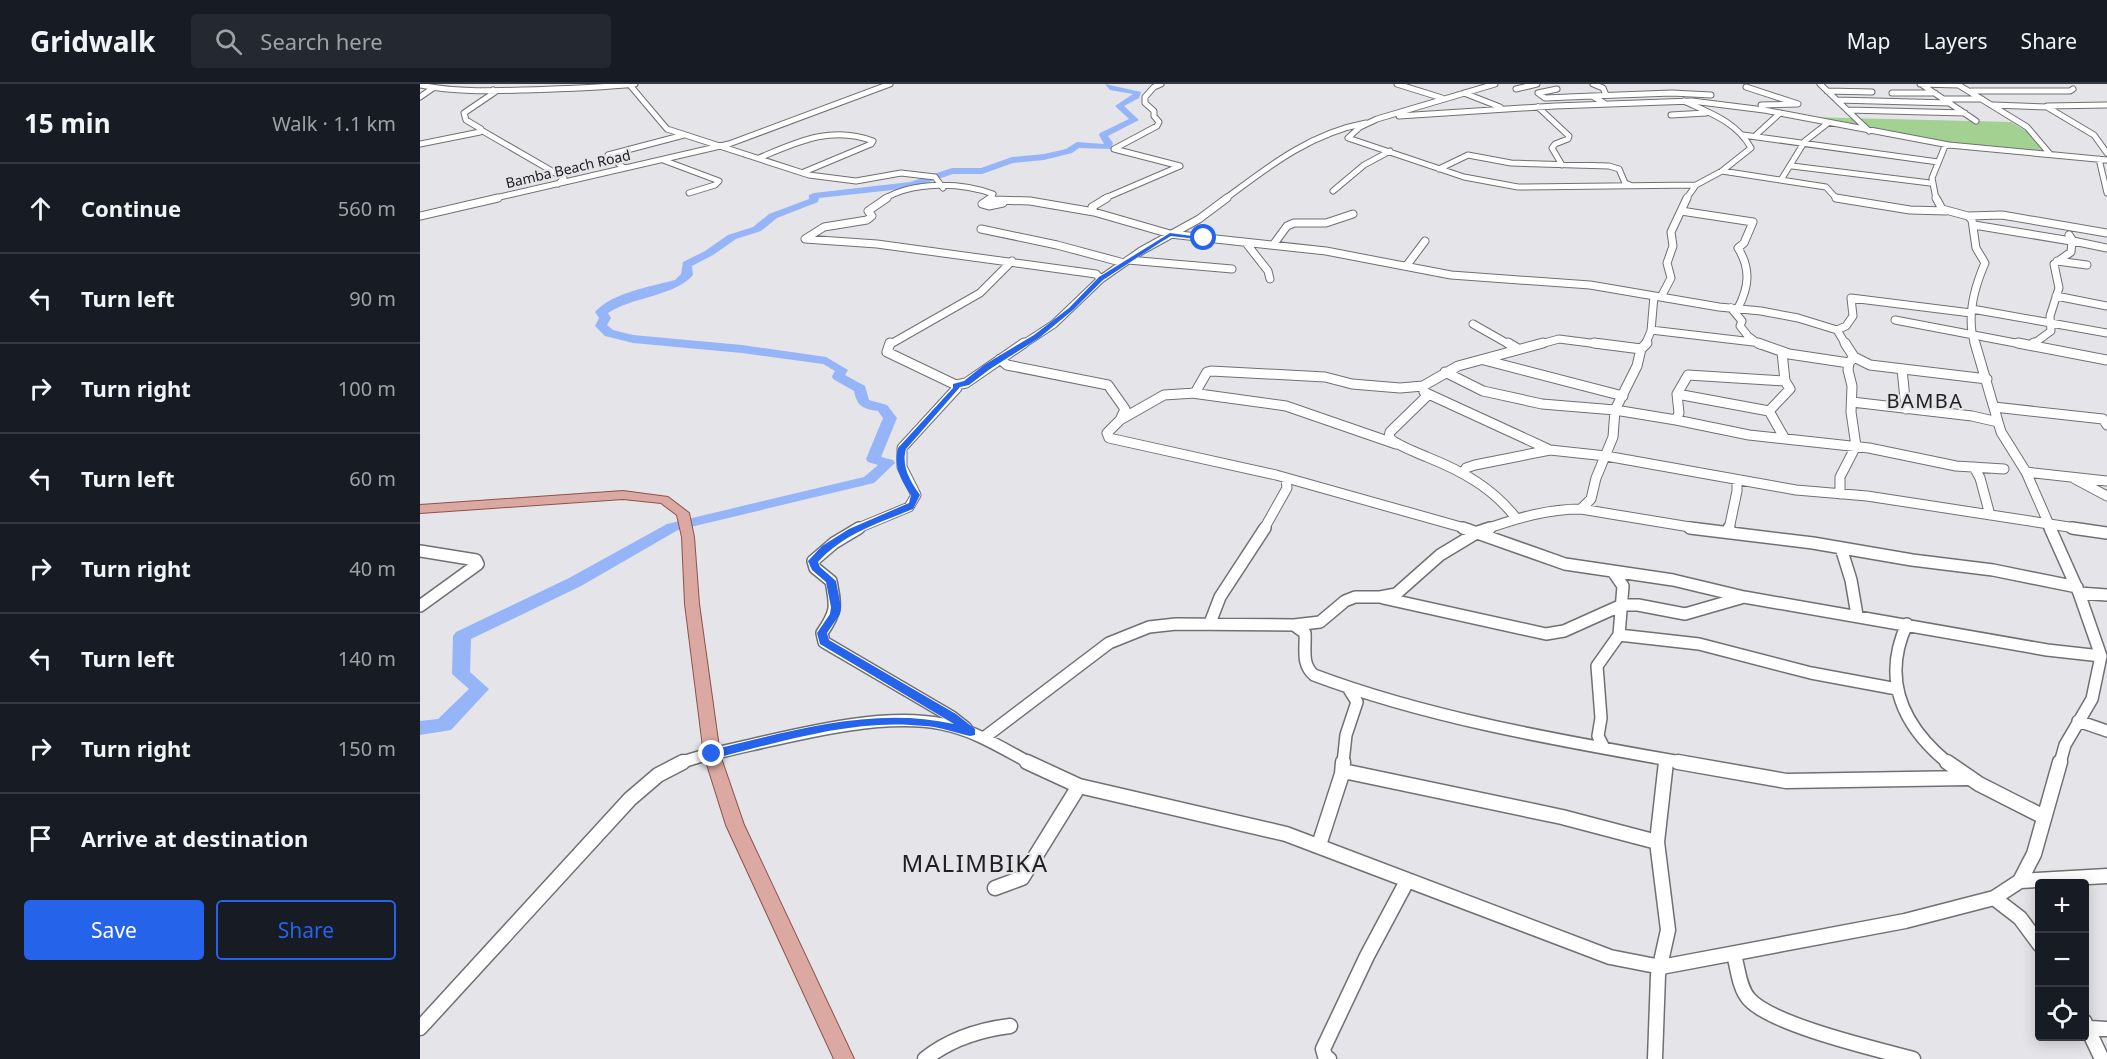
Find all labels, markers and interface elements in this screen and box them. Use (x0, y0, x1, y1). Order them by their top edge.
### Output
search box (191, 14, 611, 68)
text: Gridwalk (30, 22, 155, 60)
icon: search (212, 25, 245, 58)
text: Search here (260, 26, 383, 56)
text: Map (1847, 27, 1891, 55)
text: Layers (1924, 27, 1988, 55)
text: Share (2021, 27, 2077, 55)
text: 15 min (24, 105, 111, 141)
text: Walk · 1.1 km (272, 110, 396, 137)
street label: Bamba Beach Road (504, 145, 632, 192)
icon: ahead (24, 192, 57, 225)
text: Continue (81, 193, 181, 223)
text: 560 m (338, 195, 396, 222)
route start (1190, 224, 1216, 250)
icon: left (24, 282, 57, 315)
text: Turn left (81, 283, 175, 313)
text: 90 m (349, 285, 396, 312)
icon: right (24, 372, 57, 405)
text: Turn right (81, 373, 191, 403)
text: 100 m (338, 375, 396, 402)
district label: BAMBA (1886, 387, 1964, 414)
icon: left (24, 462, 57, 495)
text: Turn left (81, 463, 175, 493)
text: 60 m (349, 465, 396, 492)
icon: right (24, 552, 57, 585)
text: Turn right (81, 553, 191, 583)
text: 40 m (349, 555, 396, 582)
icon: left (24, 642, 57, 675)
text: Turn left (81, 643, 175, 673)
text: 140 m (338, 645, 396, 672)
icon: right (24, 732, 57, 765)
text: Turn right (81, 733, 191, 763)
text: 150 m (338, 735, 396, 762)
route end (698, 740, 724, 766)
icon: arrive (24, 822, 57, 855)
text: Arrive at destination (81, 823, 308, 853)
district label: MALIMBIKA (901, 846, 1049, 879)
map controls (2035, 879, 2089, 1041)
button: + (2035, 879, 2089, 933)
button: Save (24, 900, 204, 960)
button: Share (216, 900, 396, 960)
button: − (2035, 933, 2089, 987)
button: locate (2035, 987, 2089, 1041)

